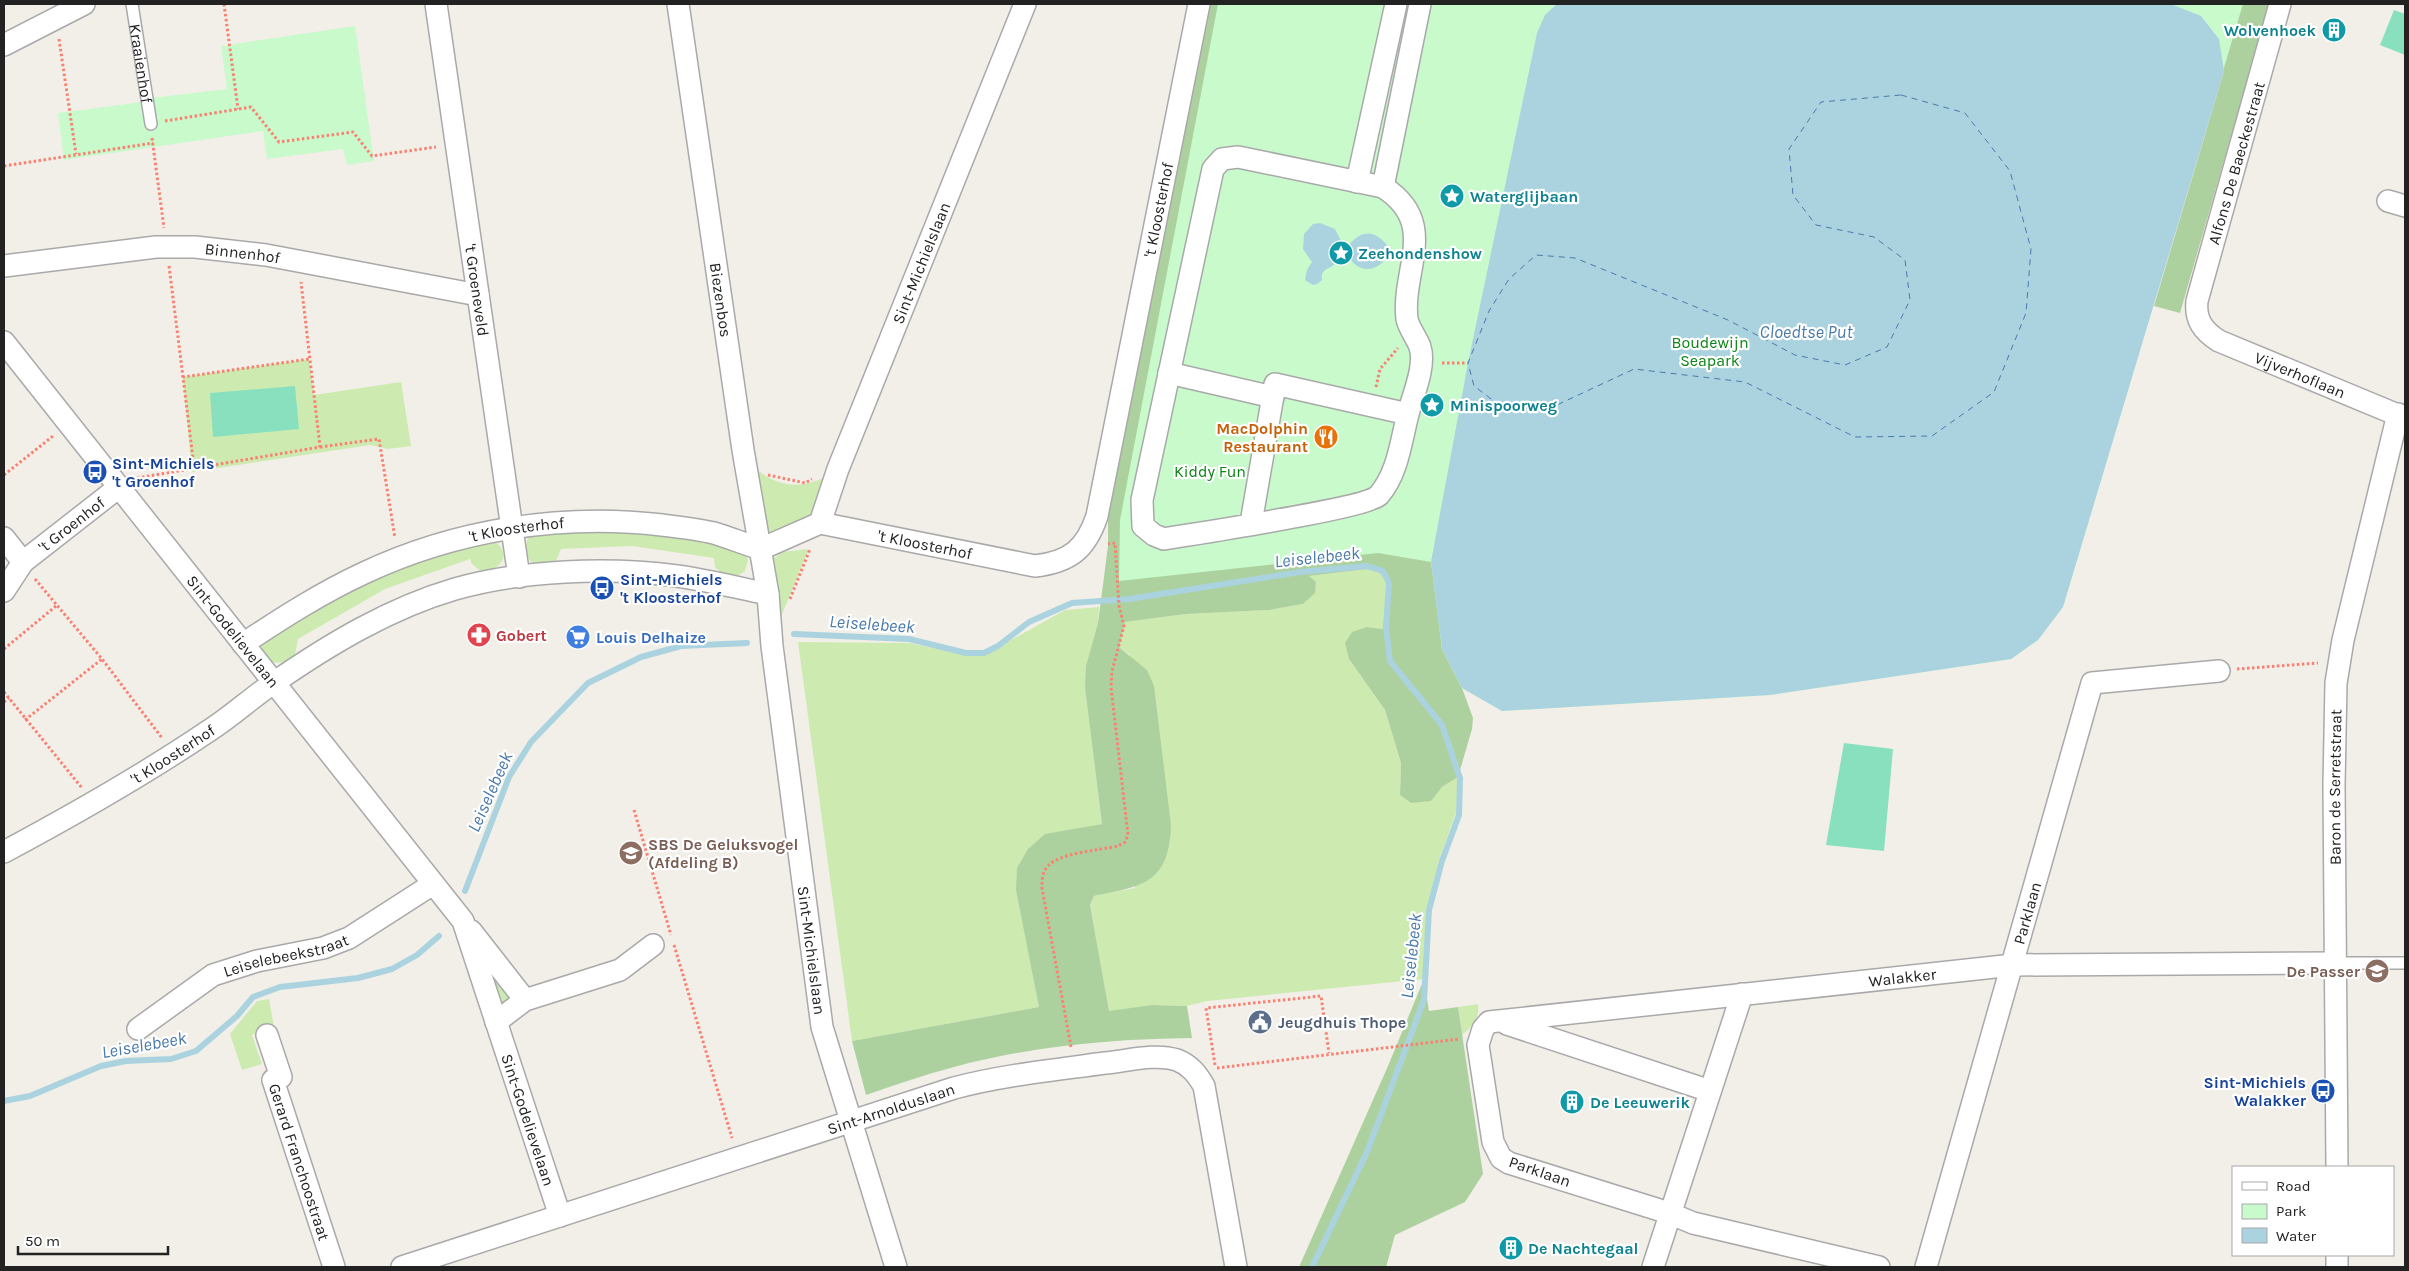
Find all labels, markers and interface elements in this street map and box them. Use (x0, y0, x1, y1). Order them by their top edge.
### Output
building icon: Wolvenhoek (2321, 17, 2347, 43)
place label: Wolvenhoek (2224, 21, 2317, 40)
street label: Kraaienhof (125, 22, 157, 105)
street label: Alfons De Baeckestraat (2204, 79, 2269, 247)
street label: 't Kloosterhof (1140, 160, 1177, 259)
place icon: Waterglijbaan (1439, 183, 1465, 209)
place label: Waterglijbaan (1470, 187, 1578, 206)
street label: Sint-Michielslaan (888, 199, 954, 327)
street label: Binnenhof (204, 239, 282, 268)
place icon: Zeehondenshow (1328, 240, 1354, 266)
street label: 't Groeneveld (461, 243, 493, 338)
place label: Zeehondenshow (1358, 244, 1482, 263)
street label: Biezenbos (706, 261, 735, 338)
water label: Cloedtse Put (1760, 321, 1853, 343)
park label: Boudewijn Seapark (1671, 333, 1749, 370)
street label: Vijverhoflaan (2252, 348, 2348, 402)
place icon: Minispoorweg (1419, 392, 1445, 418)
place label: Minispoorweg (1450, 396, 1557, 415)
place label: MacDolphin Restaurant (1216, 419, 1308, 456)
restaurant icon: MacDolphin Restaurant (1313, 424, 1339, 450)
place label: Sint-Michiels 't Groenhof (112, 454, 214, 491)
bus stop icon: Sint-Michiels 't Groenhof (82, 459, 108, 485)
park label: Kiddy Fun (1174, 462, 1246, 481)
street label: 't Groenhof (35, 493, 109, 556)
street label: 't Kloosterhof (467, 513, 565, 546)
street label: 't Kloosterhof (876, 526, 974, 563)
water label: Leiselebeek (1273, 541, 1362, 572)
place label: Sint-Michiels 't Kloosterhof (620, 570, 722, 607)
street label: Sint-Godelievelaan (183, 571, 283, 691)
bus stop icon: Sint-Michiels 't Kloosterhof (589, 575, 615, 601)
water label: Leiselebeek (828, 610, 916, 638)
pharmacy icon: Gobert (466, 622, 492, 648)
supermarket icon: Louis Delhaize (565, 624, 591, 650)
place label: Gobert (496, 626, 547, 645)
place label: Louis Delhaize (596, 628, 706, 647)
street label: Baron de Serretstraat (2325, 709, 2345, 865)
street label: 't Kloosterhof (127, 720, 219, 788)
water label: Leiselebeek (463, 748, 518, 836)
place label: SBS De Geluksvogel (Afdeling B) (648, 835, 798, 872)
school or university icon: SBS De Geluksvogel (Afdeling B) (618, 840, 644, 866)
street label: Parklaan (2009, 880, 2045, 947)
street label: Sint-Michielslaan (794, 885, 829, 1016)
water label: Leiselebeek (1396, 911, 1427, 1000)
street label: Leiselebeekstraat (221, 930, 351, 981)
school or university icon: De Passer (2364, 958, 2390, 984)
place label: De Passer (2286, 962, 2361, 981)
street label: Walakker (1868, 964, 1937, 991)
public building icon: Jeugdhuis Thope (1247, 1009, 1273, 1035)
place label: Jeugdhuis Thope (1278, 1013, 1406, 1032)
water label: Leiselebeek (100, 1027, 189, 1063)
street label: Sint-Godelievelaan (497, 1051, 558, 1188)
place label: Sint-Michiels Walakker (2204, 1073, 2307, 1110)
bus stop icon: Sint-Michiels Walakker (2310, 1078, 2336, 1104)
street label: Sint-Arnolduslaan (825, 1079, 957, 1138)
street label: Gerard Franchoostraat (265, 1081, 334, 1243)
building icon: De Leeuwerik (1559, 1089, 1585, 1115)
place label: De Leeuwerik (1590, 1093, 1691, 1112)
street label: Parklaan (1506, 1152, 1573, 1191)
legend (2232, 1166, 2394, 1256)
text: Road (2276, 1177, 2311, 1195)
text: Park (2276, 1202, 2306, 1220)
scale bar (18, 1224, 168, 1256)
text: Water (2276, 1227, 2317, 1245)
text: 50 m (25, 1232, 60, 1250)
building icon: De Nachtegaal (1498, 1235, 1524, 1261)
place label: De Nachtegaal (1528, 1239, 1638, 1258)

